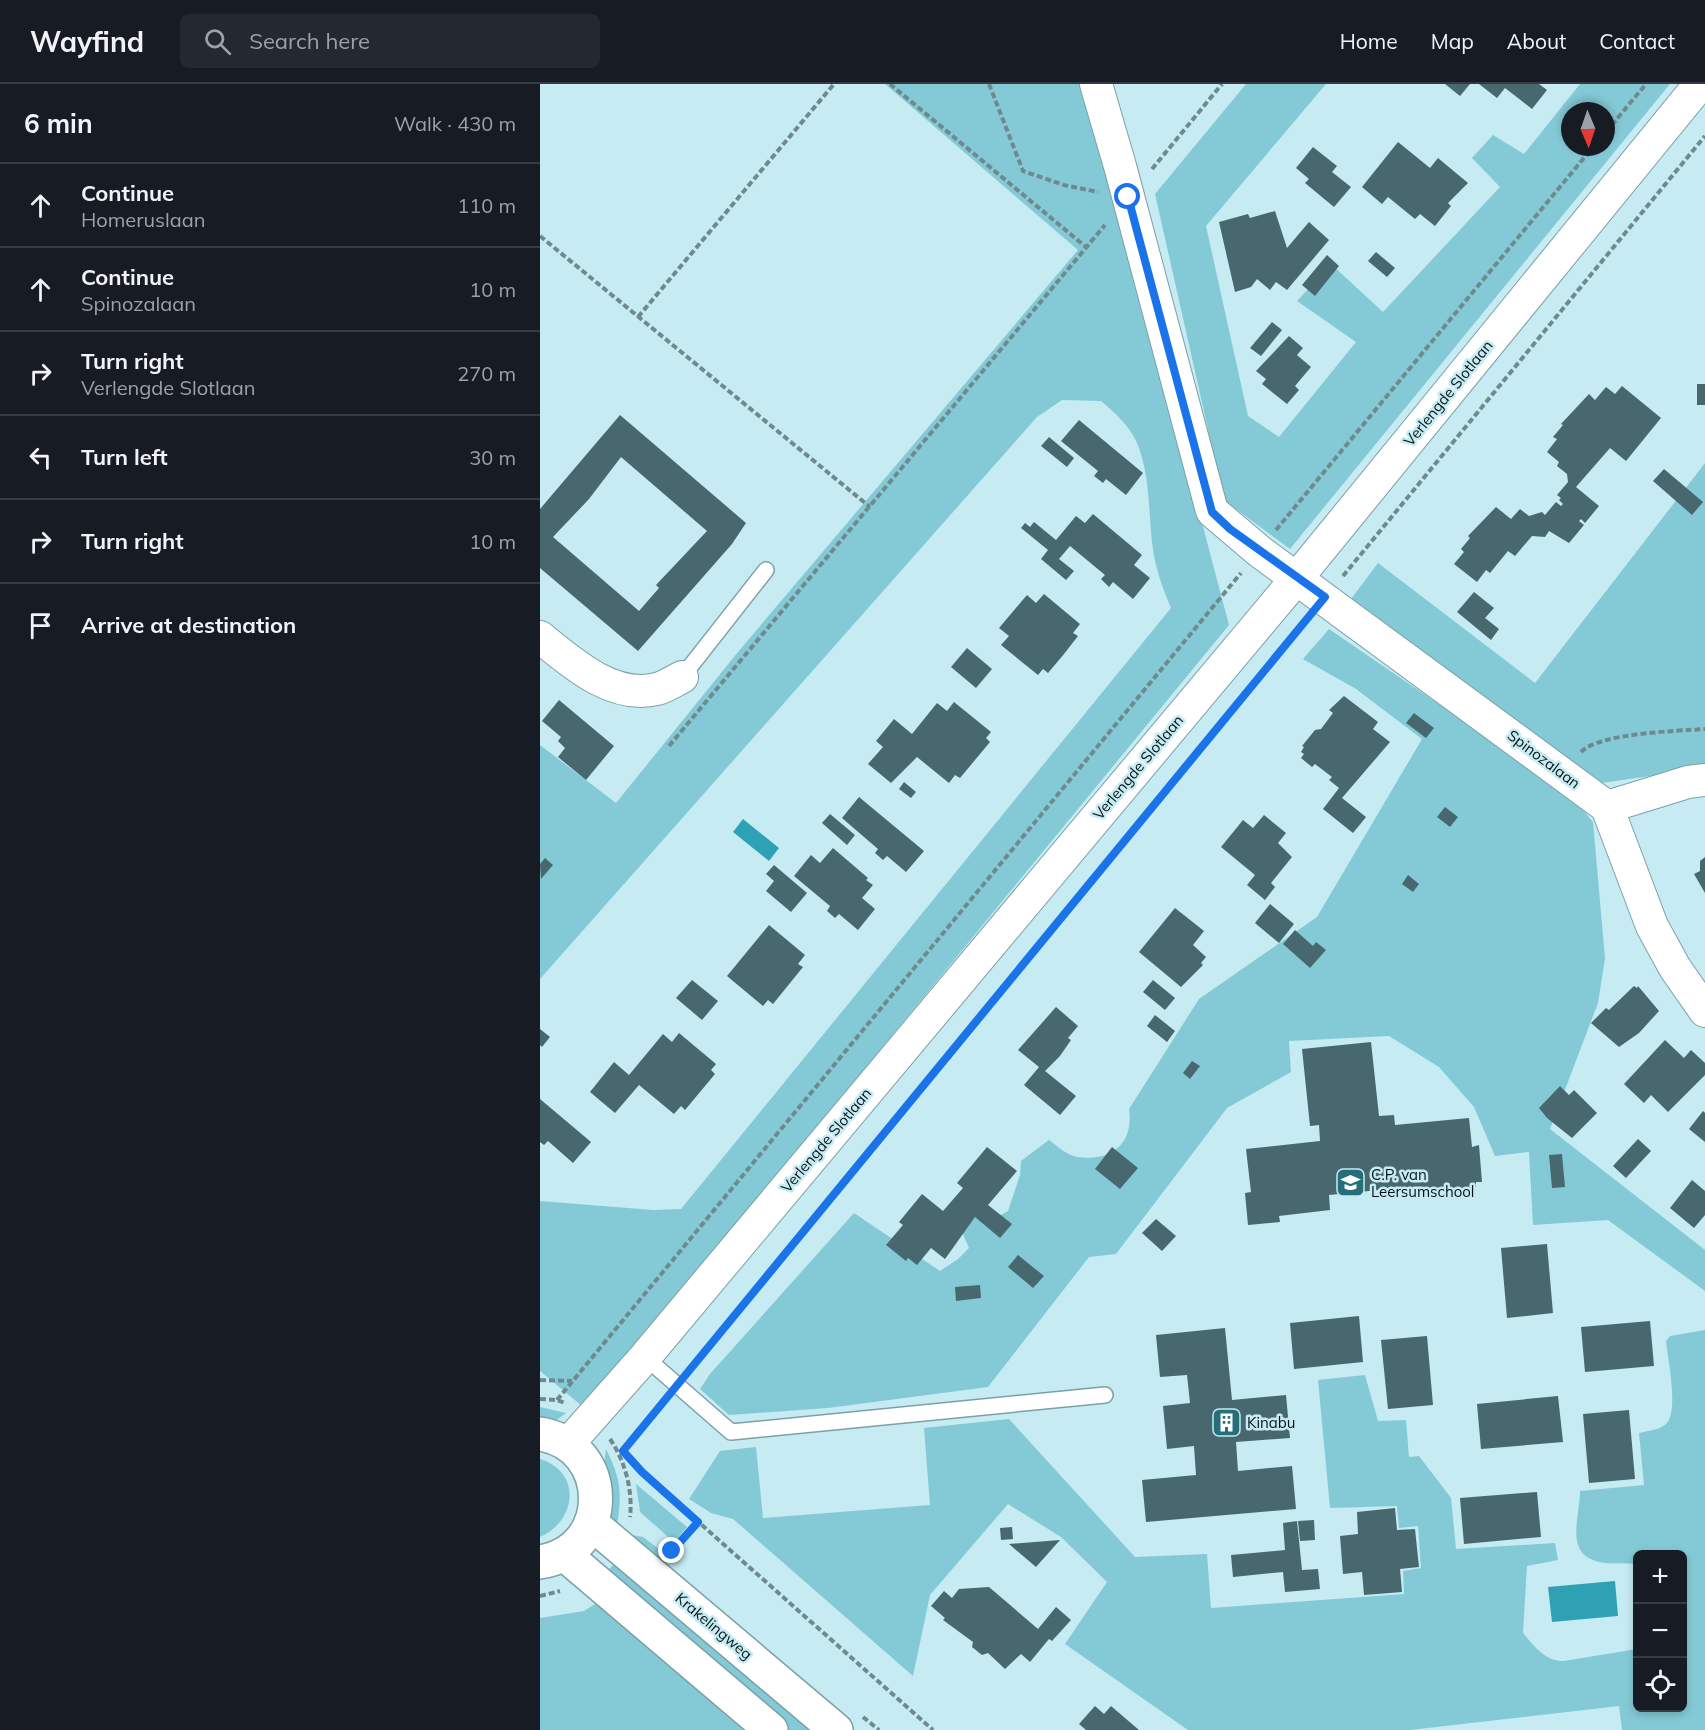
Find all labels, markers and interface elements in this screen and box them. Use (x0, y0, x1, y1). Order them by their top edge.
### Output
search box (180, 14, 600, 68)
text: Wayfind (30, 24, 144, 59)
icon: search (201, 25, 234, 58)
text: Search here (249, 27, 370, 55)
text: Home (1340, 28, 1398, 54)
text: Map (1431, 28, 1474, 54)
text: About (1507, 28, 1566, 54)
text: Contact (1599, 28, 1675, 54)
north arrow (1561, 102, 1615, 156)
text: 6 min (24, 107, 93, 140)
text: Walk · 430 m (394, 111, 516, 136)
text: Continue (81, 179, 174, 207)
route start (1114, 183, 1140, 209)
icon: ahead (24, 189, 57, 222)
text: 110 m (457, 193, 516, 218)
text: Homeruslaan (81, 207, 205, 232)
text: Continue (81, 263, 174, 291)
icon: ahead (24, 273, 57, 306)
text: 10 m (469, 277, 516, 302)
text: Spinozalaan (81, 291, 196, 316)
street label: Verlengde Slotlaan (1399, 336, 1497, 450)
text: Turn right (81, 347, 184, 375)
icon: right (24, 357, 57, 390)
text: 270 m (457, 361, 516, 386)
text: Verlengde Slotlaan (81, 375, 255, 400)
icon: left (24, 441, 57, 474)
text: Turn left (81, 443, 168, 471)
text: 30 m (469, 445, 516, 470)
icon: right (24, 525, 57, 558)
text: Turn right (81, 527, 184, 555)
text: 10 m (469, 529, 516, 554)
icon: arrive (24, 609, 57, 642)
text: Arrive at destination (81, 611, 296, 639)
street label: Verlengde Slotlaan (1089, 711, 1187, 823)
street label: Spinozalaan (1504, 725, 1584, 793)
street label: Verlengde Slotlaan (777, 1084, 875, 1196)
place label: C.P. van Leersumschool (1371, 1165, 1474, 1201)
school or university icon: C.P. van Leersumschool (1334, 1167, 1366, 1199)
building icon: Kinabu (1210, 1406, 1242, 1438)
place label: Kinabu (1247, 1413, 1296, 1432)
route end (658, 1537, 684, 1563)
map controls (1633, 1550, 1687, 1712)
button: + (1633, 1550, 1687, 1604)
street label: Krakelingweg (672, 1588, 756, 1664)
button: − (1633, 1604, 1687, 1658)
button: locate (1633, 1658, 1687, 1712)

